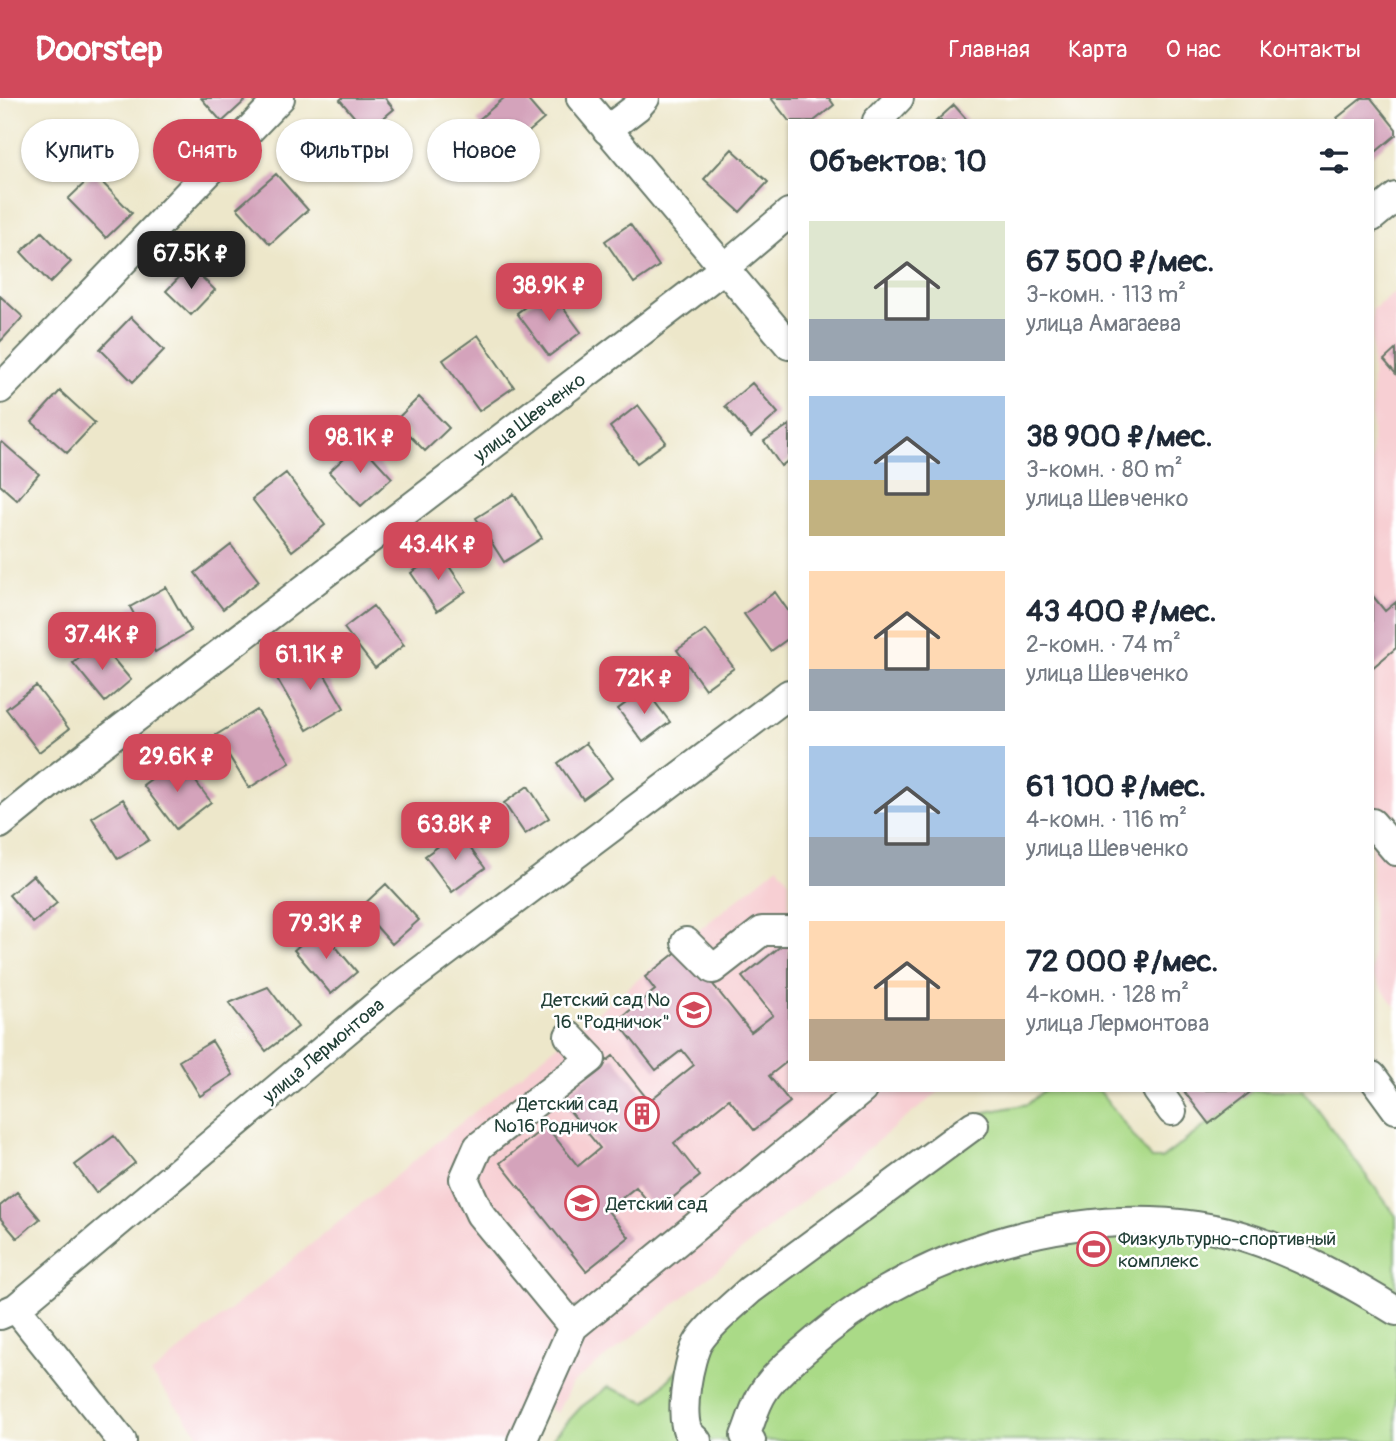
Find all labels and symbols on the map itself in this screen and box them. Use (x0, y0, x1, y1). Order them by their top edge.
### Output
pin: 67.5K ₽ (126, 232, 256, 291)
pin: 38.9K ₽ (484, 264, 614, 323)
street label: улица Шевченко (468, 368, 590, 468)
pin: 98.1K ₽ (295, 416, 425, 475)
pin: 43.4K ₽ (373, 522, 503, 582)
pin: 37.4K ₽ (37, 612, 167, 672)
pin: 61.1K ₽ (245, 632, 375, 692)
pin: 72K ₽ (595, 656, 693, 716)
pin: 29.6K ₽ (112, 734, 242, 794)
pin: 63.8K ₽ (390, 802, 520, 862)
pin: 79.3K ₽ (261, 902, 391, 961)
place label: Детский сад № 16 "Родничок" (541, 988, 670, 1034)
school or university icon: Детский сад № 16 "Родничок" (675, 991, 713, 1029)
street label: улица Лермонтова (257, 993, 389, 1109)
place label: Детский сад №16 Родничок (494, 1092, 619, 1138)
building icon: Детский сад №16 Родничок (623, 1095, 661, 1133)
school or university icon: Детский сад (563, 1184, 601, 1222)
place label: Детский сад (605, 1192, 708, 1216)
place label: Физкультурно-спортивный комплекс (1118, 1227, 1336, 1273)
sports icon: Физкультурно-спортивный комплекс (1075, 1230, 1113, 1268)

